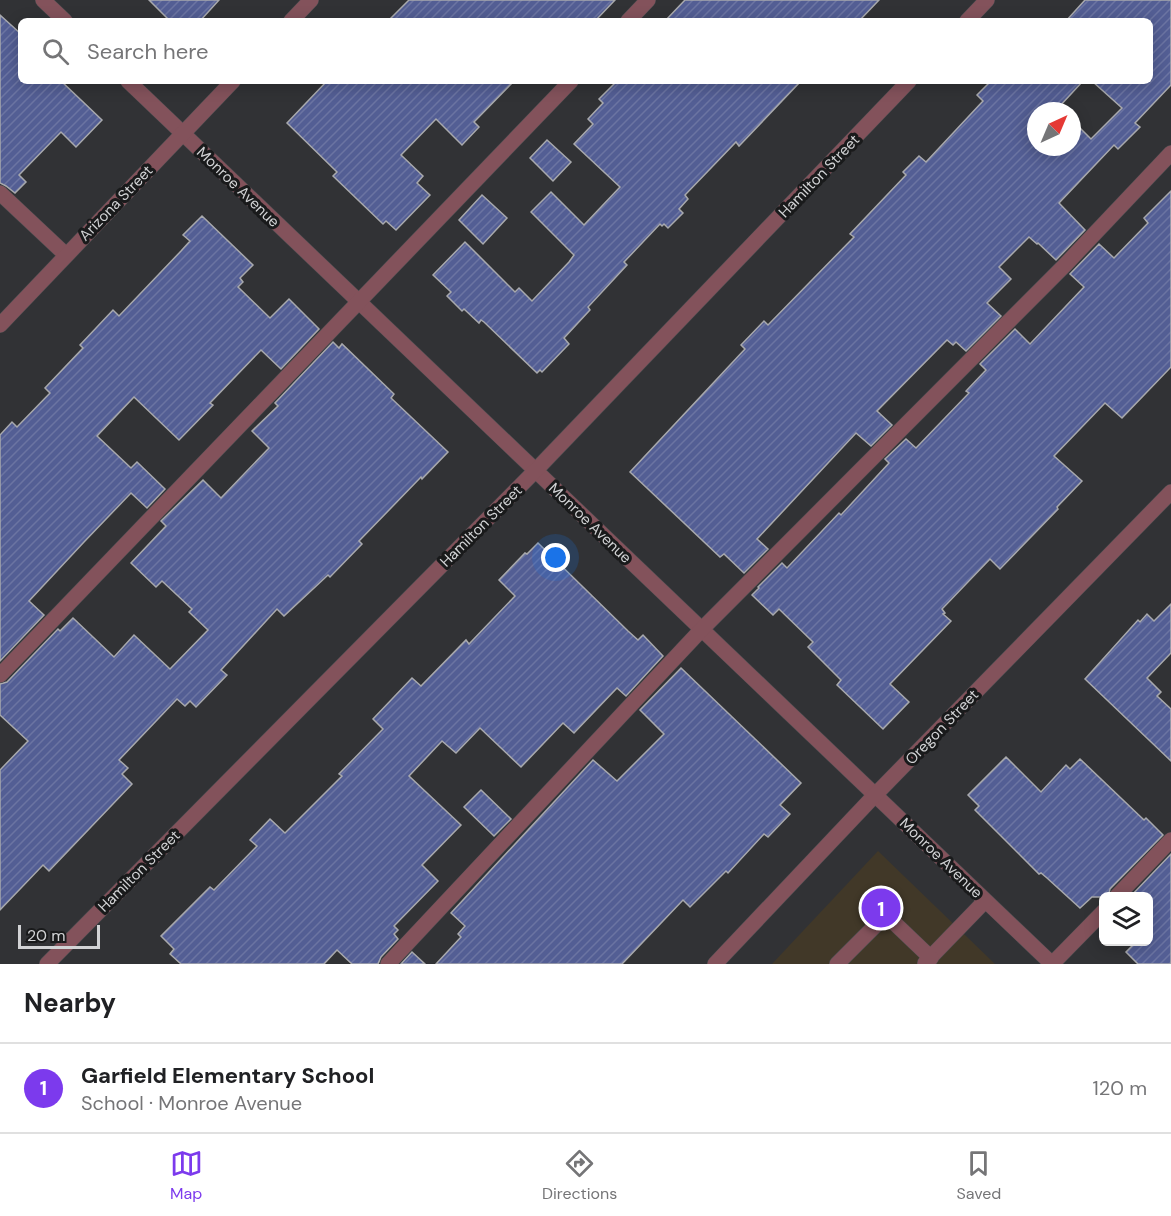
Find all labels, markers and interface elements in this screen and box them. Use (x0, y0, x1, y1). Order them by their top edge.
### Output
search box (18, 18, 1153, 84)
icon: search (39, 35, 72, 68)
text: Search here (87, 37, 208, 66)
north arrow (1027, 102, 1081, 156)
street label: Hamilton Street (774, 130, 864, 222)
street label: Monroe Avenue (192, 142, 284, 232)
street label: Arizona Street (75, 161, 157, 245)
street label: Monroe Avenue (544, 478, 636, 568)
street label: Hamilton Street (436, 481, 526, 571)
your location (541, 543, 570, 572)
street label: Oregon Street (901, 685, 983, 769)
street label: Monroe Avenue (895, 813, 987, 903)
street label: Hamilton Street (94, 826, 184, 916)
pin: 1 (862, 886, 900, 930)
map controls (1099, 892, 1153, 946)
button: layers (1099, 892, 1153, 946)
scale bar (18, 922, 100, 950)
text: 20 m (27, 925, 66, 946)
text: Nearby (24, 986, 116, 1020)
text: Garfield Elementary School (81, 1061, 374, 1090)
text: 1 (40, 1075, 47, 1101)
text: 120 m (1093, 1075, 1147, 1101)
text: School · Monroe Avenue (81, 1090, 302, 1116)
tab: Map (170, 1147, 203, 1204)
tab: Directions (542, 1147, 617, 1204)
tab: Saved (957, 1147, 1001, 1204)

